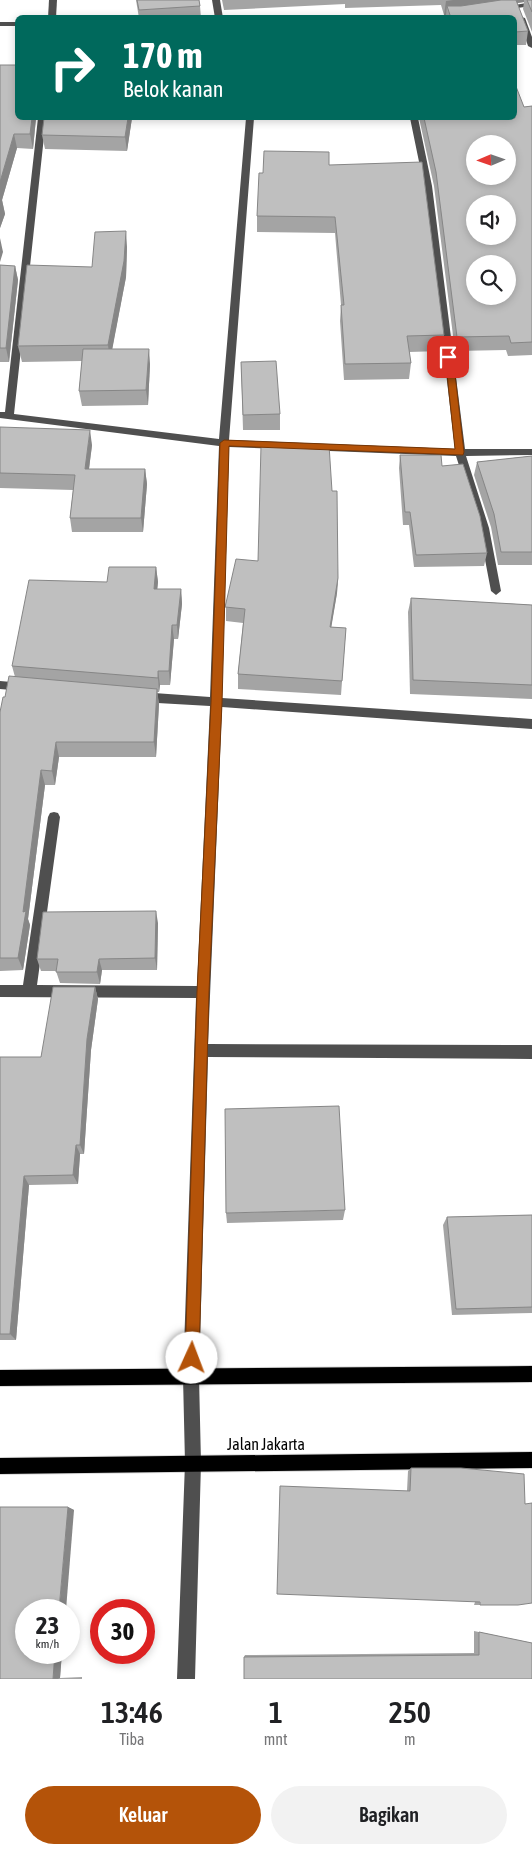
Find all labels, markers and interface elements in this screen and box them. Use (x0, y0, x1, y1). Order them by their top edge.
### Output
icon: right (40, 35, 105, 100)
text: 170 m (123, 35, 202, 75)
text: Belok kanan (123, 76, 224, 102)
north arrow (466, 135, 516, 185)
map controls (466, 135, 516, 305)
button: sound (466, 195, 516, 245)
button: search (466, 255, 516, 305)
pin (427, 336, 469, 378)
icon: arrive (434, 343, 462, 371)
position arrow (165, 1331, 217, 1383)
street label: Jalan Jakarta (227, 1435, 305, 1453)
speed limit sign: 30 (90, 1599, 155, 1664)
text: 23 (36, 1611, 59, 1639)
text: km/h (36, 1637, 59, 1651)
text: 13:46 (101, 1695, 163, 1729)
text: 1 (269, 1695, 283, 1729)
text: 250 (389, 1695, 431, 1729)
text: Tiba (119, 1730, 145, 1748)
text: mnt (264, 1730, 288, 1748)
text: m (404, 1730, 416, 1748)
button: Keluar (25, 1786, 261, 1844)
button: Bagikan (271, 1786, 507, 1844)

